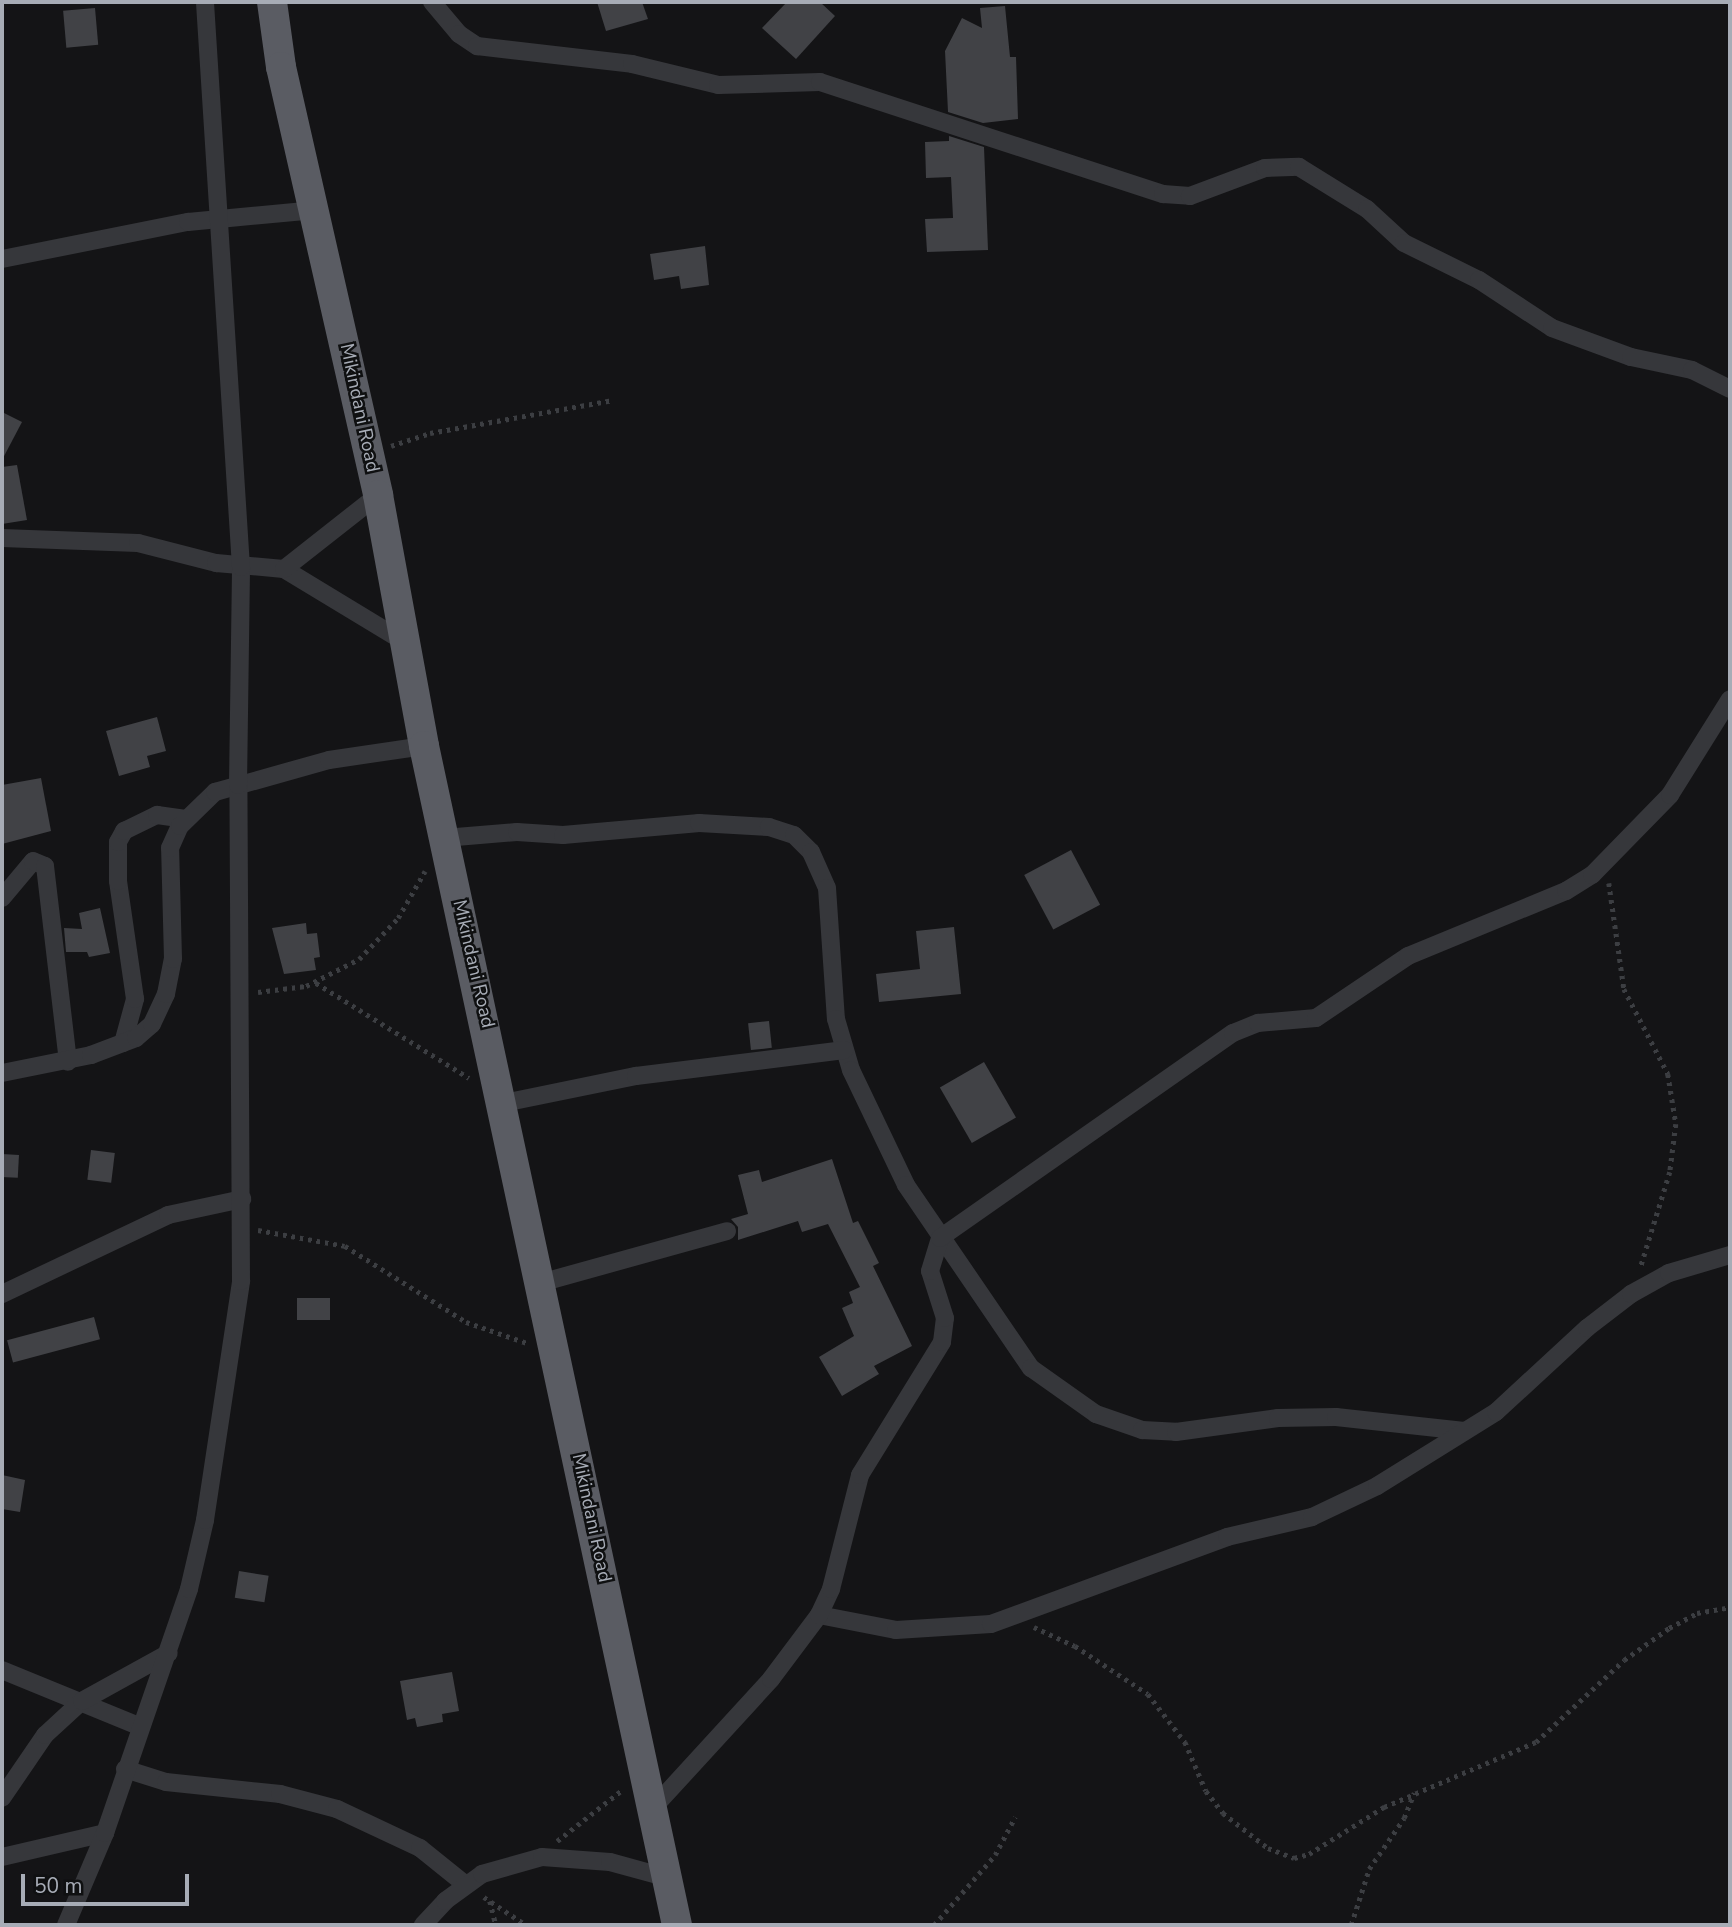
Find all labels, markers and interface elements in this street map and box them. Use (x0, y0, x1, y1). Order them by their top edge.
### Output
street label: Mikindani Road (334, 342, 384, 474)
street label: Mikindani Road (447, 898, 499, 1030)
street label: Mikindani Road (566, 1452, 616, 1584)
scale bar (24, 1860, 192, 1904)
text: 50 m (34, 1872, 83, 1900)

